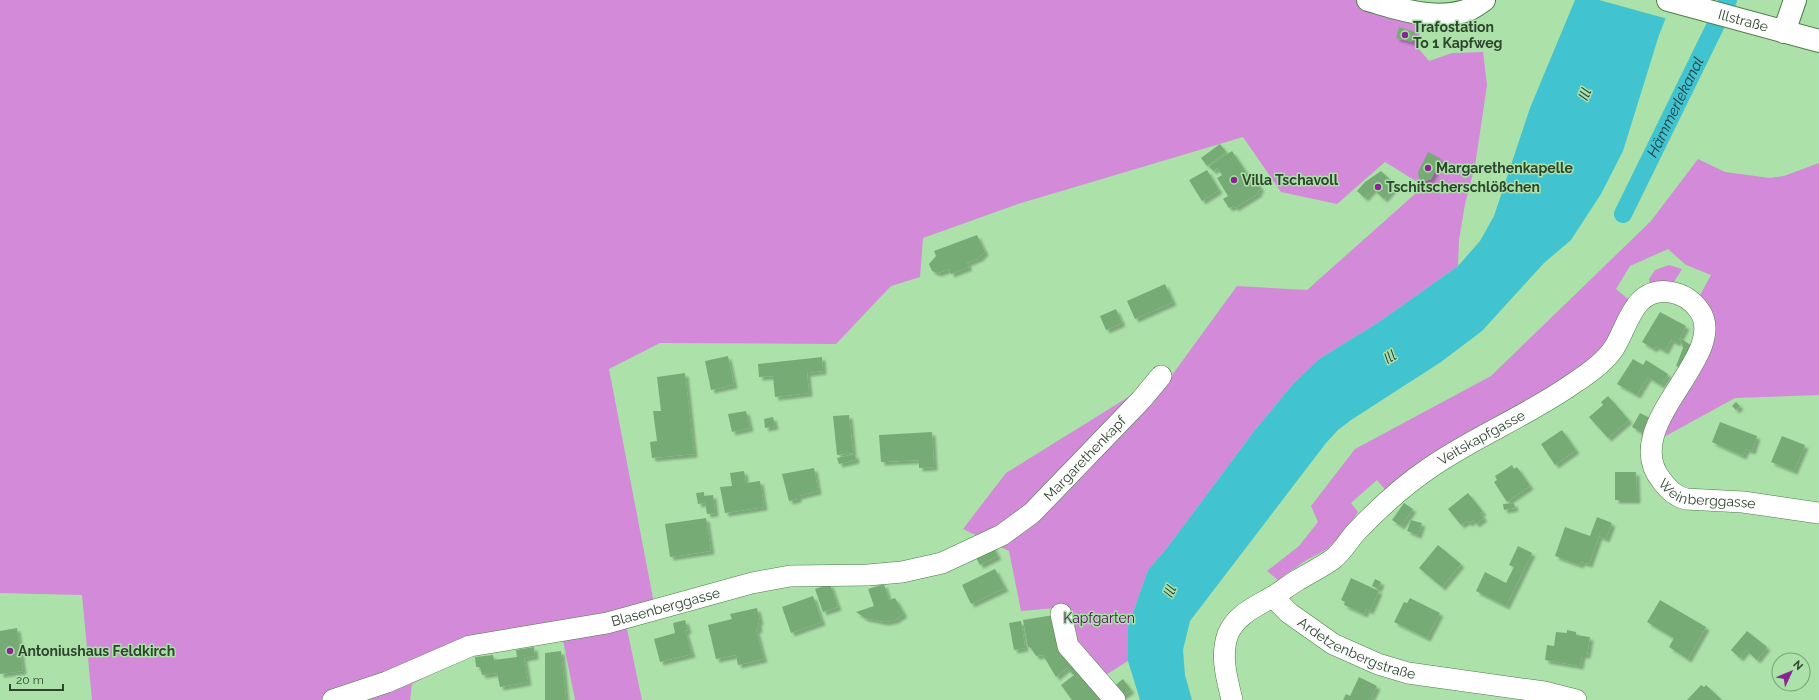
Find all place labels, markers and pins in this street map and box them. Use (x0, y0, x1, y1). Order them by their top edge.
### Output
place label: Trafostation To 1 Kapfweg (1413, 19, 1503, 51)
marker: Trafostation To 1 Kapfweg (1400, 30, 1410, 40)
place label: Margarethenkapelle (1436, 160, 1574, 176)
marker: Margarethenkapelle (1423, 163, 1433, 173)
place label: Villa Tschavoll (1242, 172, 1339, 188)
marker: Villa Tschavoll (1229, 175, 1239, 185)
place label: Tschitscherschlößchen (1386, 179, 1540, 195)
marker: Tschitscherschlößchen (1373, 182, 1383, 192)
place label: Antoniushaus Feldkirch (18, 643, 175, 659)
marker: Antoniushaus Feldkirch (5, 646, 15, 656)

